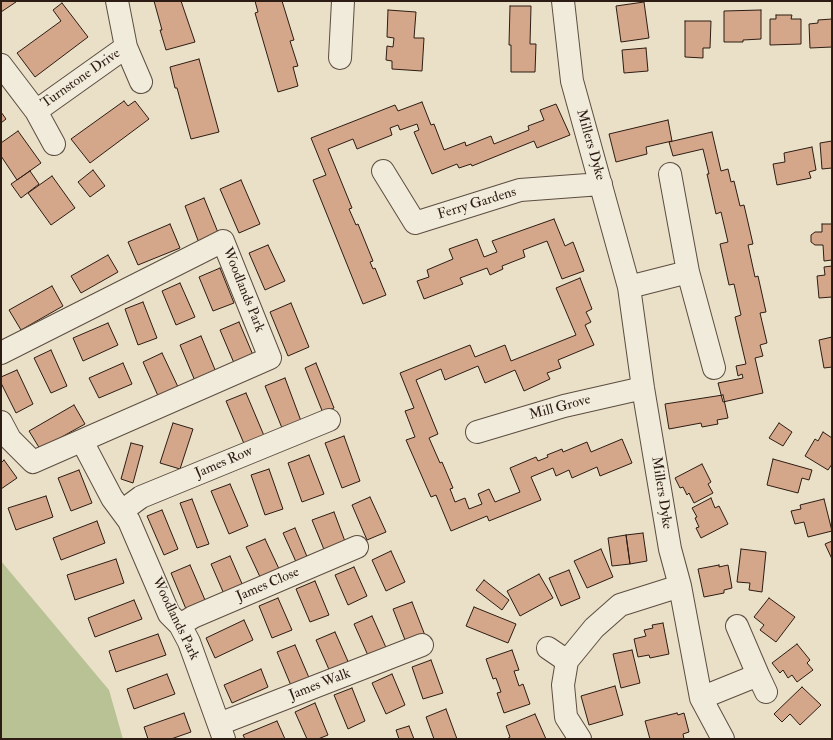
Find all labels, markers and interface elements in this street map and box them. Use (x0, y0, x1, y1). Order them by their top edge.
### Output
street label: Turnstone Drive (38, 46, 124, 112)
street label: Millers Dyke (572, 108, 608, 182)
street label: Ferry Gardens (436, 184, 518, 224)
street label: Woodlands Park (218, 245, 268, 335)
street label: Mill Grove (528, 392, 592, 424)
street label: James Row (193, 443, 255, 483)
street label: Millers Dyke (647, 456, 675, 530)
street label: James Close (234, 564, 302, 606)
street label: Woodlands Park (148, 575, 202, 663)
street label: James Walk (287, 666, 353, 704)

